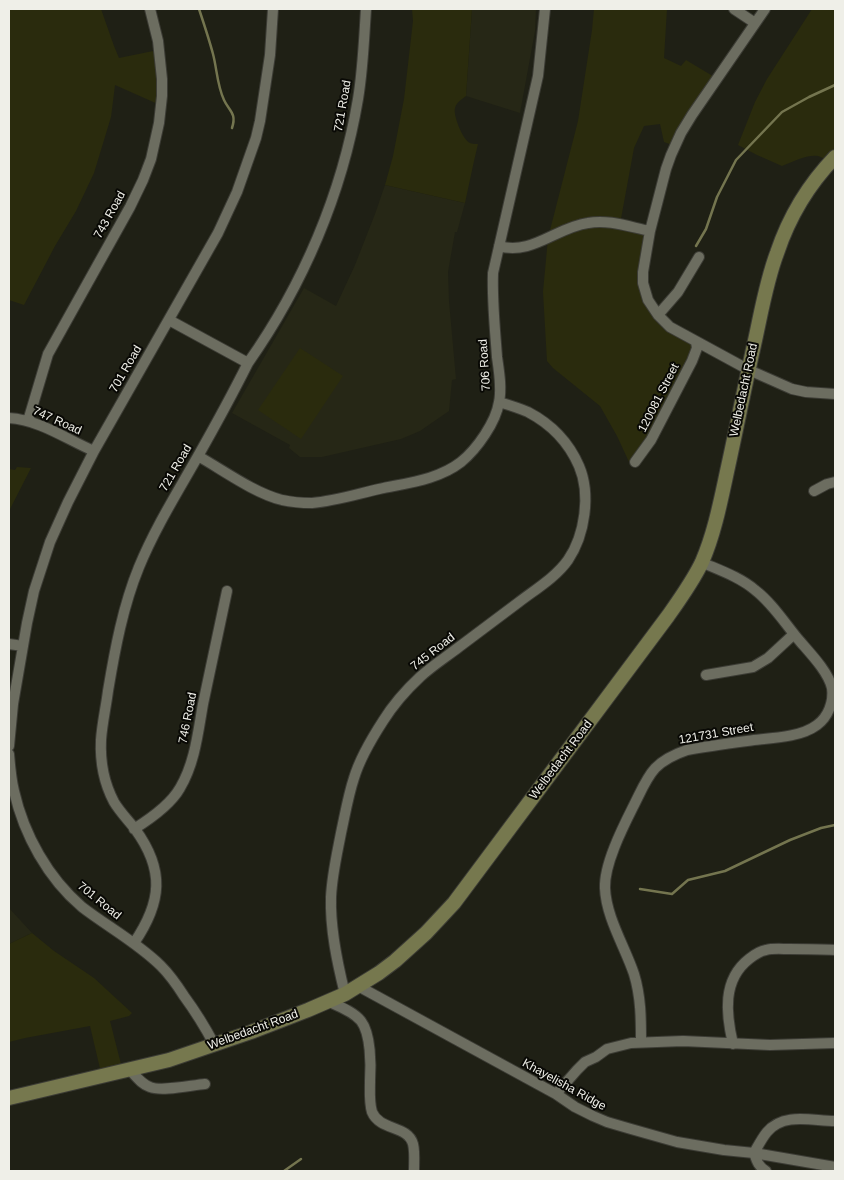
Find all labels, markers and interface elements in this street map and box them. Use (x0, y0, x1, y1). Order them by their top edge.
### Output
street label: 721 Road (331, 79, 355, 133)
street label: 743 Road (91, 189, 129, 241)
street label: 706 Road (476, 339, 494, 391)
street label: Welbedacht Road (727, 342, 761, 438)
street label: 701 Road (107, 343, 145, 395)
street label: 120081 Street (635, 361, 683, 435)
street label: 747 Road (30, 404, 84, 438)
street label: 721 Road (157, 442, 195, 494)
street label: 745 Road (408, 630, 458, 674)
street label: 746 Road (176, 691, 200, 745)
street label: Welbedacht Road (527, 718, 595, 802)
street label: 121731 Street (678, 720, 754, 748)
street label: 701 Road (74, 879, 124, 923)
street label: Welbedacht Road (206, 1007, 300, 1053)
street label: Khayelisha Ridge (520, 1056, 608, 1114)

